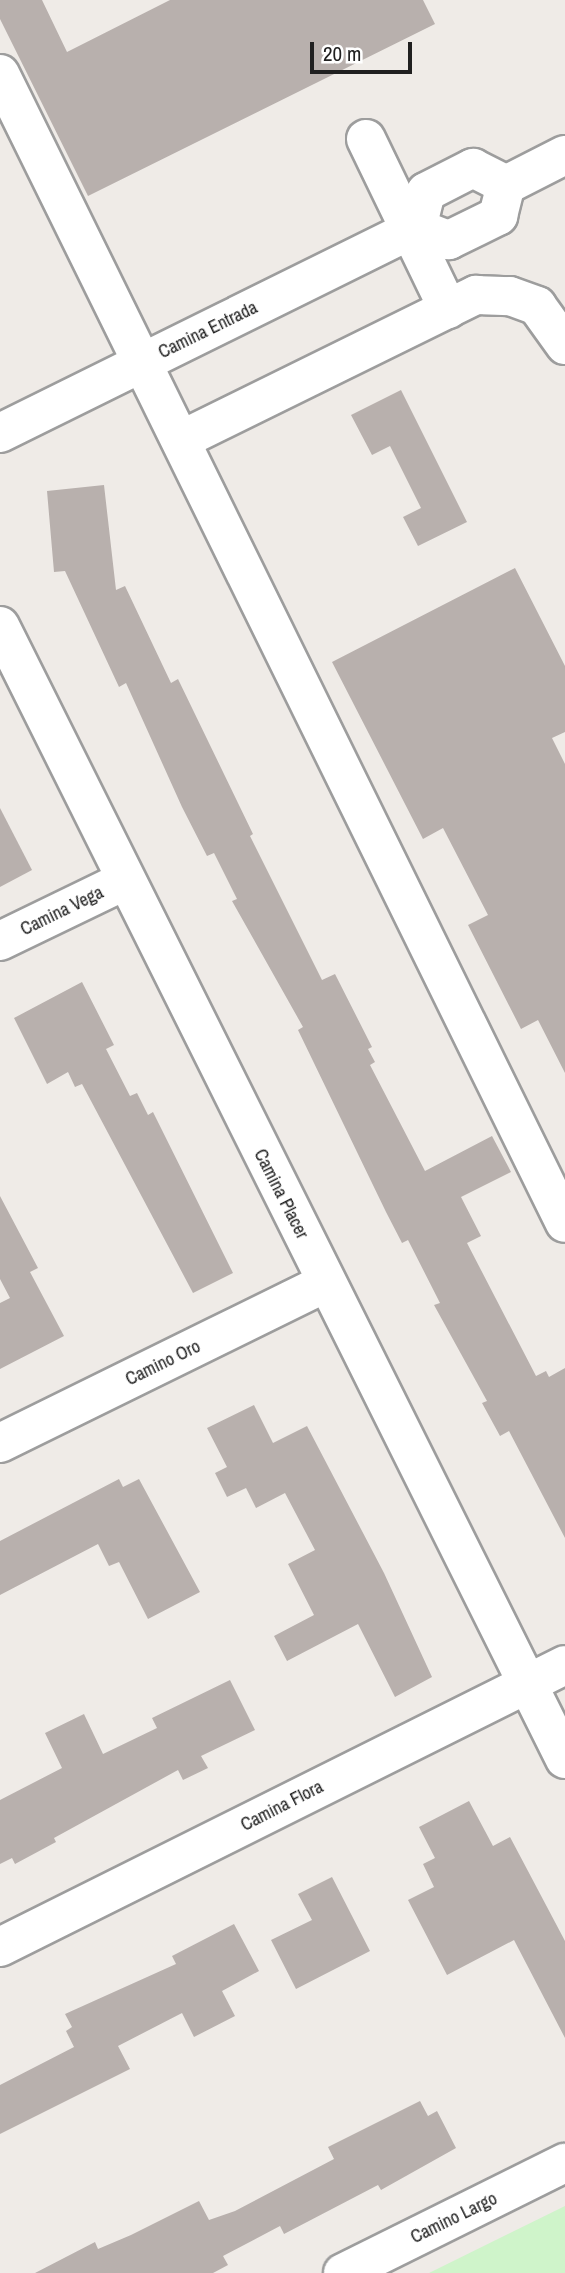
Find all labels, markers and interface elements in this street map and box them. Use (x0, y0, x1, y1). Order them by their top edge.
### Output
scale bar (313, 28, 414, 72)
text: 20 m (323, 39, 361, 68)
street label: Camina Entrada (155, 297, 261, 363)
street label: Camina Vega (17, 882, 107, 940)
street label: Camina Placer (249, 1146, 313, 1242)
street label: Camino Oro (122, 1336, 204, 1390)
street label: Camina Flora (237, 1776, 327, 1836)
street label: Camino Largo (407, 2188, 501, 2248)

